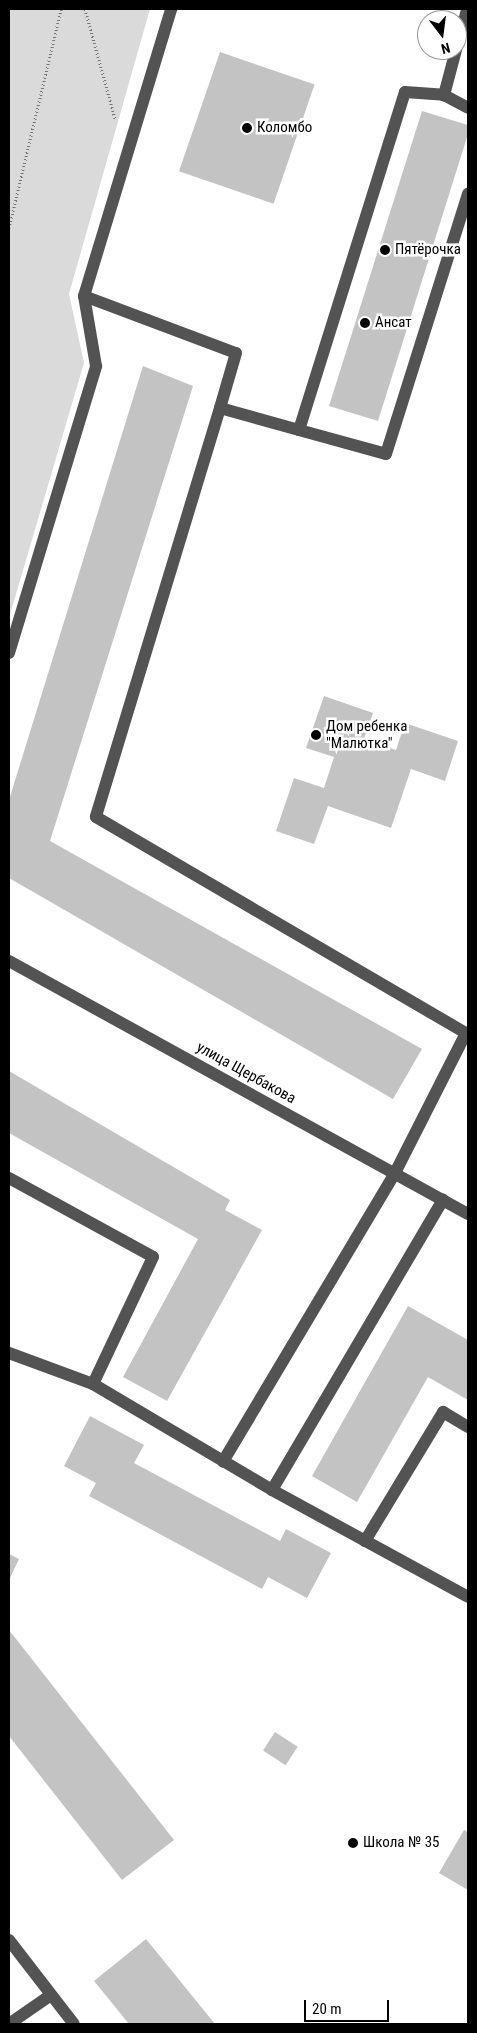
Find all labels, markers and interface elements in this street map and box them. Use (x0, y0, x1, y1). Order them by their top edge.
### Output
north arrow (417, 10, 467, 60)
text: N (439, 40, 452, 57)
place label: Коломбо (257, 119, 312, 137)
marker: Коломбо (241, 122, 253, 134)
place label: Пятёрочка (395, 241, 461, 259)
marker: Пятёрочка (379, 244, 391, 256)
place label: Ансат (375, 314, 412, 332)
marker: Ансат (359, 317, 371, 329)
place label: Дом ребенка "Малютка" (326, 717, 407, 752)
marker: Дом ребенка "Малютка" (310, 729, 322, 741)
street label: улица Щербакова (193, 1038, 299, 1108)
place label: Школа № 35 (363, 1834, 440, 1852)
marker: Школа № 35 (347, 1837, 359, 1849)
scale bar (307, 1990, 392, 2022)
text: 20 m (312, 2000, 342, 2018)

